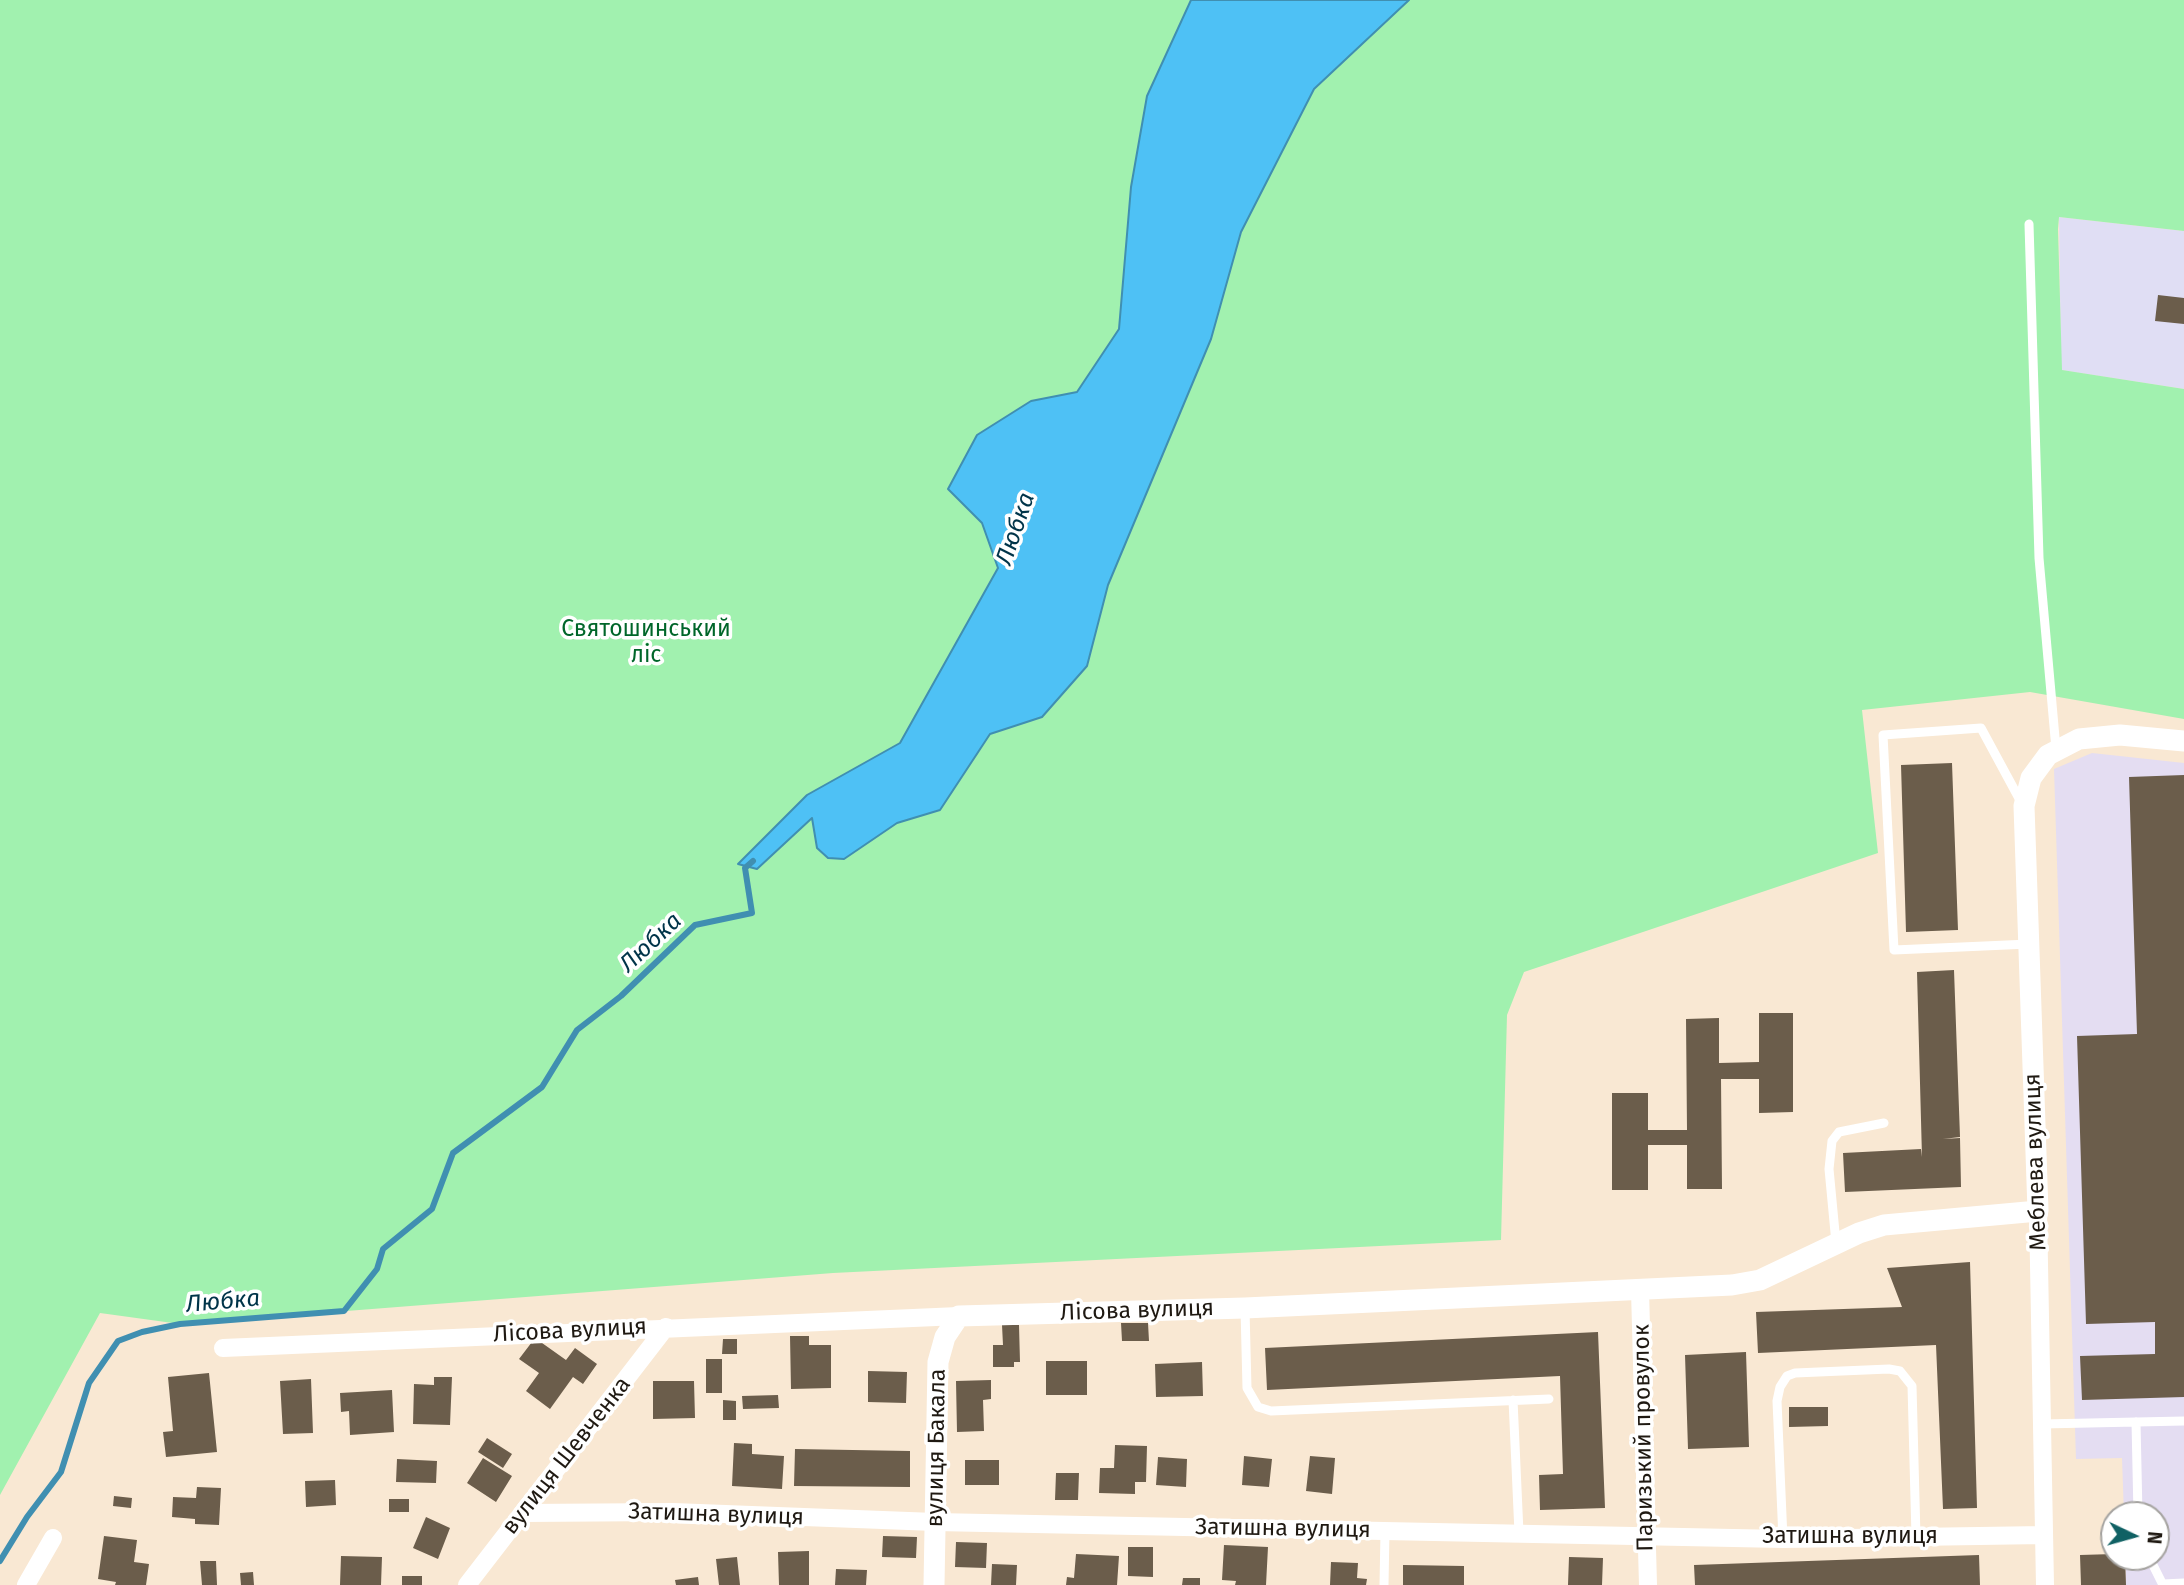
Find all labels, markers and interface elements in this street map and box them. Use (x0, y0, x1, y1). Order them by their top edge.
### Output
water label: Любка (990, 489, 1042, 569)
park label: Святошинський ліс (561, 616, 731, 670)
water label: Любка (614, 907, 688, 979)
street label: Меблева вулиця (2019, 1073, 2053, 1251)
water label: Любка (185, 1284, 261, 1320)
street label: Лісова вулиця (1060, 1295, 1214, 1327)
street label: Лісова вулиця (492, 1313, 648, 1349)
street label: Паризький провулок (1628, 1324, 1660, 1552)
street label: вулиця Бакала (922, 1368, 952, 1528)
street label: вулиця Шевченка (497, 1372, 637, 1540)
street label: Затишна вулиця (628, 1498, 804, 1532)
north arrow (2100, 1501, 2170, 1571)
street label: Затишна вулиця (1195, 1514, 1371, 1544)
street label: Затишна вулиця (1762, 1523, 1938, 1551)
text: N (2142, 1530, 2166, 1545)

